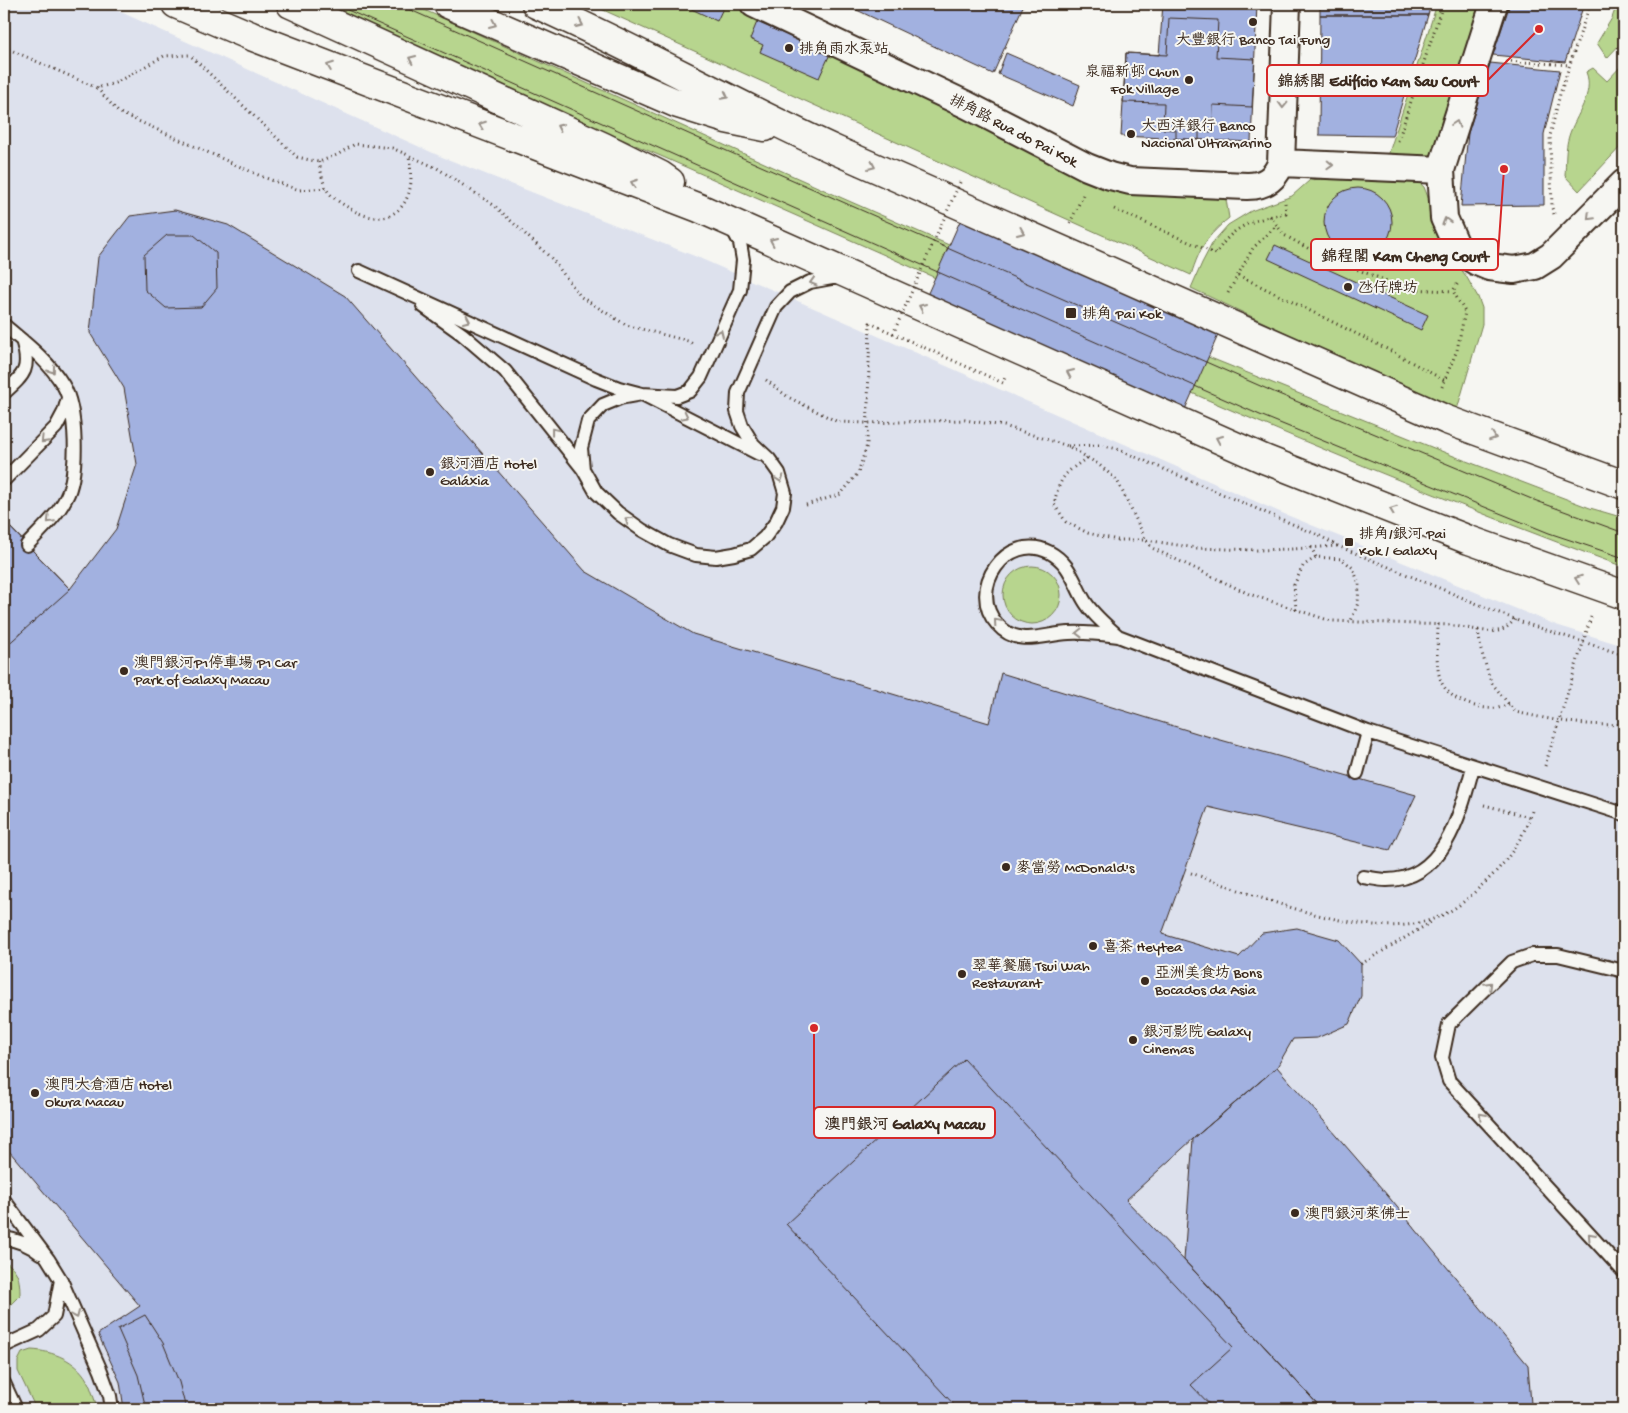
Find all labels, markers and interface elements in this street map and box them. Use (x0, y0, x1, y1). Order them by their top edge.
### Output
marker: 大豐銀行 Banco Tai Fung (1247, 16, 1259, 28)
one-way arrow (488, 17, 497, 28)
one-way arrow (575, 17, 584, 28)
place label: 大豐銀行 Banco Tai Fung (1176, 31, 1330, 50)
place label: 排角雨水泵站 (799, 40, 889, 59)
marker: 排角雨水泵站 (783, 42, 795, 54)
one-way arrow (408, 55, 417, 66)
one-way arrow (326, 62, 335, 72)
place label: 泉福新邨 Chun Fok Village (1085, 64, 1179, 99)
callout: 錦綉閣 Edifício Kam Sau Court (1267, 65, 1488, 96)
text: 錦綉閣 Edifício Kam Sau Court (1277, 72, 1480, 93)
marker: 泉福新邨 Chun Fok Village (1183, 74, 1195, 86)
one-way arrow (720, 90, 729, 100)
street label: 排角路 Rua do Pai Kok (946, 91, 1082, 173)
one-way arrow (1278, 101, 1289, 109)
place label: 大西洋銀行 Banco Nacional Ultramarino (1141, 118, 1272, 153)
one-way arrow (478, 120, 487, 131)
one-way arrow (1450, 120, 1460, 129)
one-way arrow (556, 123, 565, 133)
marker: 大西洋銀行 Banco Nacional Ultramarino (1125, 128, 1137, 140)
one-way arrow (867, 160, 876, 171)
one-way arrow (1326, 160, 1334, 171)
one-way arrow (630, 179, 639, 189)
one-way arrow (1586, 211, 1595, 220)
one-way arrow (1441, 217, 1452, 225)
one-way arrow (1016, 225, 1025, 236)
one-way arrow (769, 237, 778, 248)
callout: 錦程閣 Kam Cheng Court (1311, 239, 1498, 270)
text: 錦程閣 Kam Cheng Court (1321, 247, 1490, 268)
one-way arrow (809, 277, 817, 287)
place label: 氹仔牌坊 (1358, 280, 1418, 298)
marker: 氹仔牌坊 (1342, 281, 1354, 293)
one-way arrow (918, 303, 927, 313)
place label: 排角 Pai Kok (1082, 305, 1163, 324)
marker: 排角 Pai Kok (1064, 306, 1078, 320)
one-way arrow (462, 314, 471, 324)
one-way arrow (714, 329, 725, 338)
one-way arrow (46, 364, 55, 373)
one-way arrow (1066, 368, 1075, 379)
one-way arrow (680, 410, 689, 420)
one-way arrow (551, 428, 559, 437)
one-way arrow (1488, 431, 1497, 441)
one-way arrow (41, 434, 50, 443)
one-way arrow (1215, 434, 1224, 445)
place label: 銀河酒店 Hotel Galáxia (440, 456, 537, 491)
marker: 銀河酒店 Hotel Galáxia (424, 466, 436, 478)
one-way arrow (774, 474, 784, 483)
one-way arrow (1390, 506, 1398, 516)
one-way arrow (47, 515, 56, 524)
one-way arrow (624, 516, 633, 526)
place label: 排角/銀河 Pai Kok / Galaxy (1359, 525, 1446, 561)
marker: 排角/銀河 Pai Kok / Galaxy (1343, 536, 1355, 548)
one-way arrow (1575, 575, 1583, 585)
one-way arrow (994, 618, 1003, 627)
one-way arrow (1075, 627, 1083, 638)
place label: 澳門銀河P1停車場 P1 Car Park of Galaxy Macau (133, 655, 298, 690)
marker: 澳門銀河P1停車場 P1 Car Park of Galaxy Macau (118, 665, 130, 677)
place label: 麥當勞 McDonald's (1016, 860, 1135, 878)
marker: 麥當勞 McDonald's (1000, 861, 1012, 873)
place label: 喜茶 Heytea (1103, 939, 1183, 957)
marker: 喜茶 Heytea (1087, 940, 1099, 952)
place label: 翠華餐廳 Tsui Wah Restaurant (972, 958, 1090, 993)
place label: 亞洲美食坊 Bons Bocados da Asia (1154, 965, 1262, 1000)
marker: 翠華餐廳 Tsui Wah Restaurant (956, 968, 968, 980)
marker: 亞洲美食坊 Bons Bocados da Asia (1139, 975, 1151, 987)
one-way arrow (1483, 982, 1492, 991)
place label: 銀河影院 Galaxy Cinemas (1143, 1023, 1252, 1059)
marker: 銀河影院 Galaxy Cinemas (1127, 1034, 1139, 1046)
place label: 澳門大倉酒店 Hotel Okura Macau (45, 1077, 172, 1112)
marker: 澳門大倉酒店 Hotel Okura Macau (29, 1087, 41, 1099)
callout: 澳門銀河 Galaxy Macau (814, 1107, 995, 1138)
one-way arrow (1478, 1113, 1487, 1122)
text: 澳門銀河 Galaxy Macau (824, 1115, 986, 1136)
place label: 澳門銀河萊佛士 (1305, 1206, 1410, 1224)
marker: 澳門銀河萊佛士 (1289, 1207, 1301, 1219)
one-way arrow (1588, 1233, 1597, 1242)
one-way arrow (70, 1310, 81, 1319)

